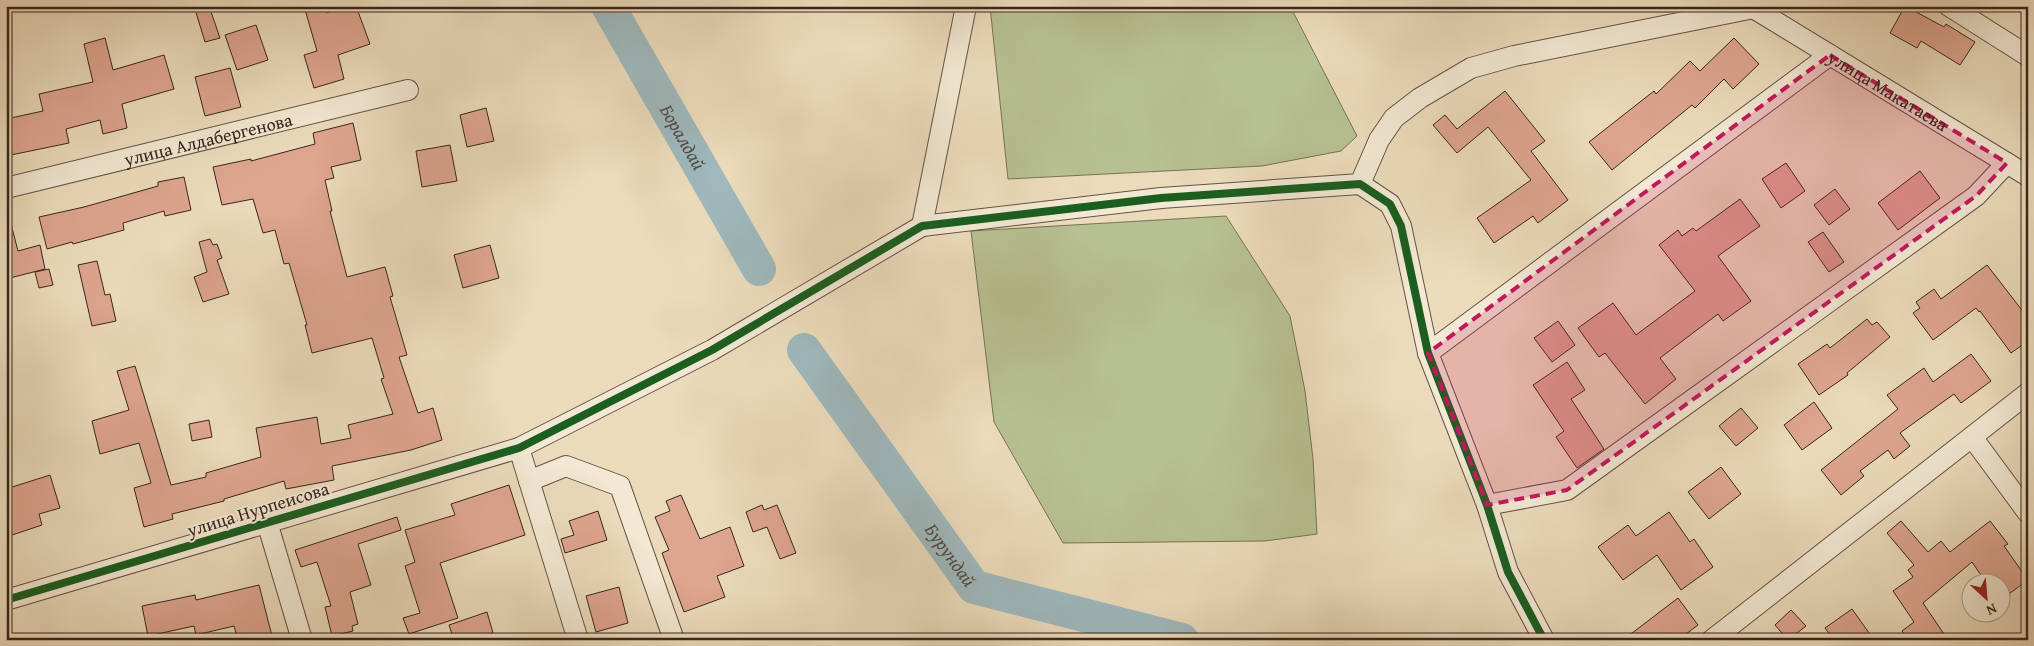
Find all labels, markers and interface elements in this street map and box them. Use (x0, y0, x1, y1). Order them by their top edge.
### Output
street label: улица Макатаева (1822, 43, 1954, 138)
water label: Боралдай (653, 99, 713, 175)
street label: улица Алдабергенова (120, 105, 295, 172)
street label: улица Нурпеисова (183, 474, 333, 544)
water label: Бурундай (918, 517, 984, 593)
north arrow (1962, 574, 2012, 624)
text: N (1983, 599, 2000, 621)

